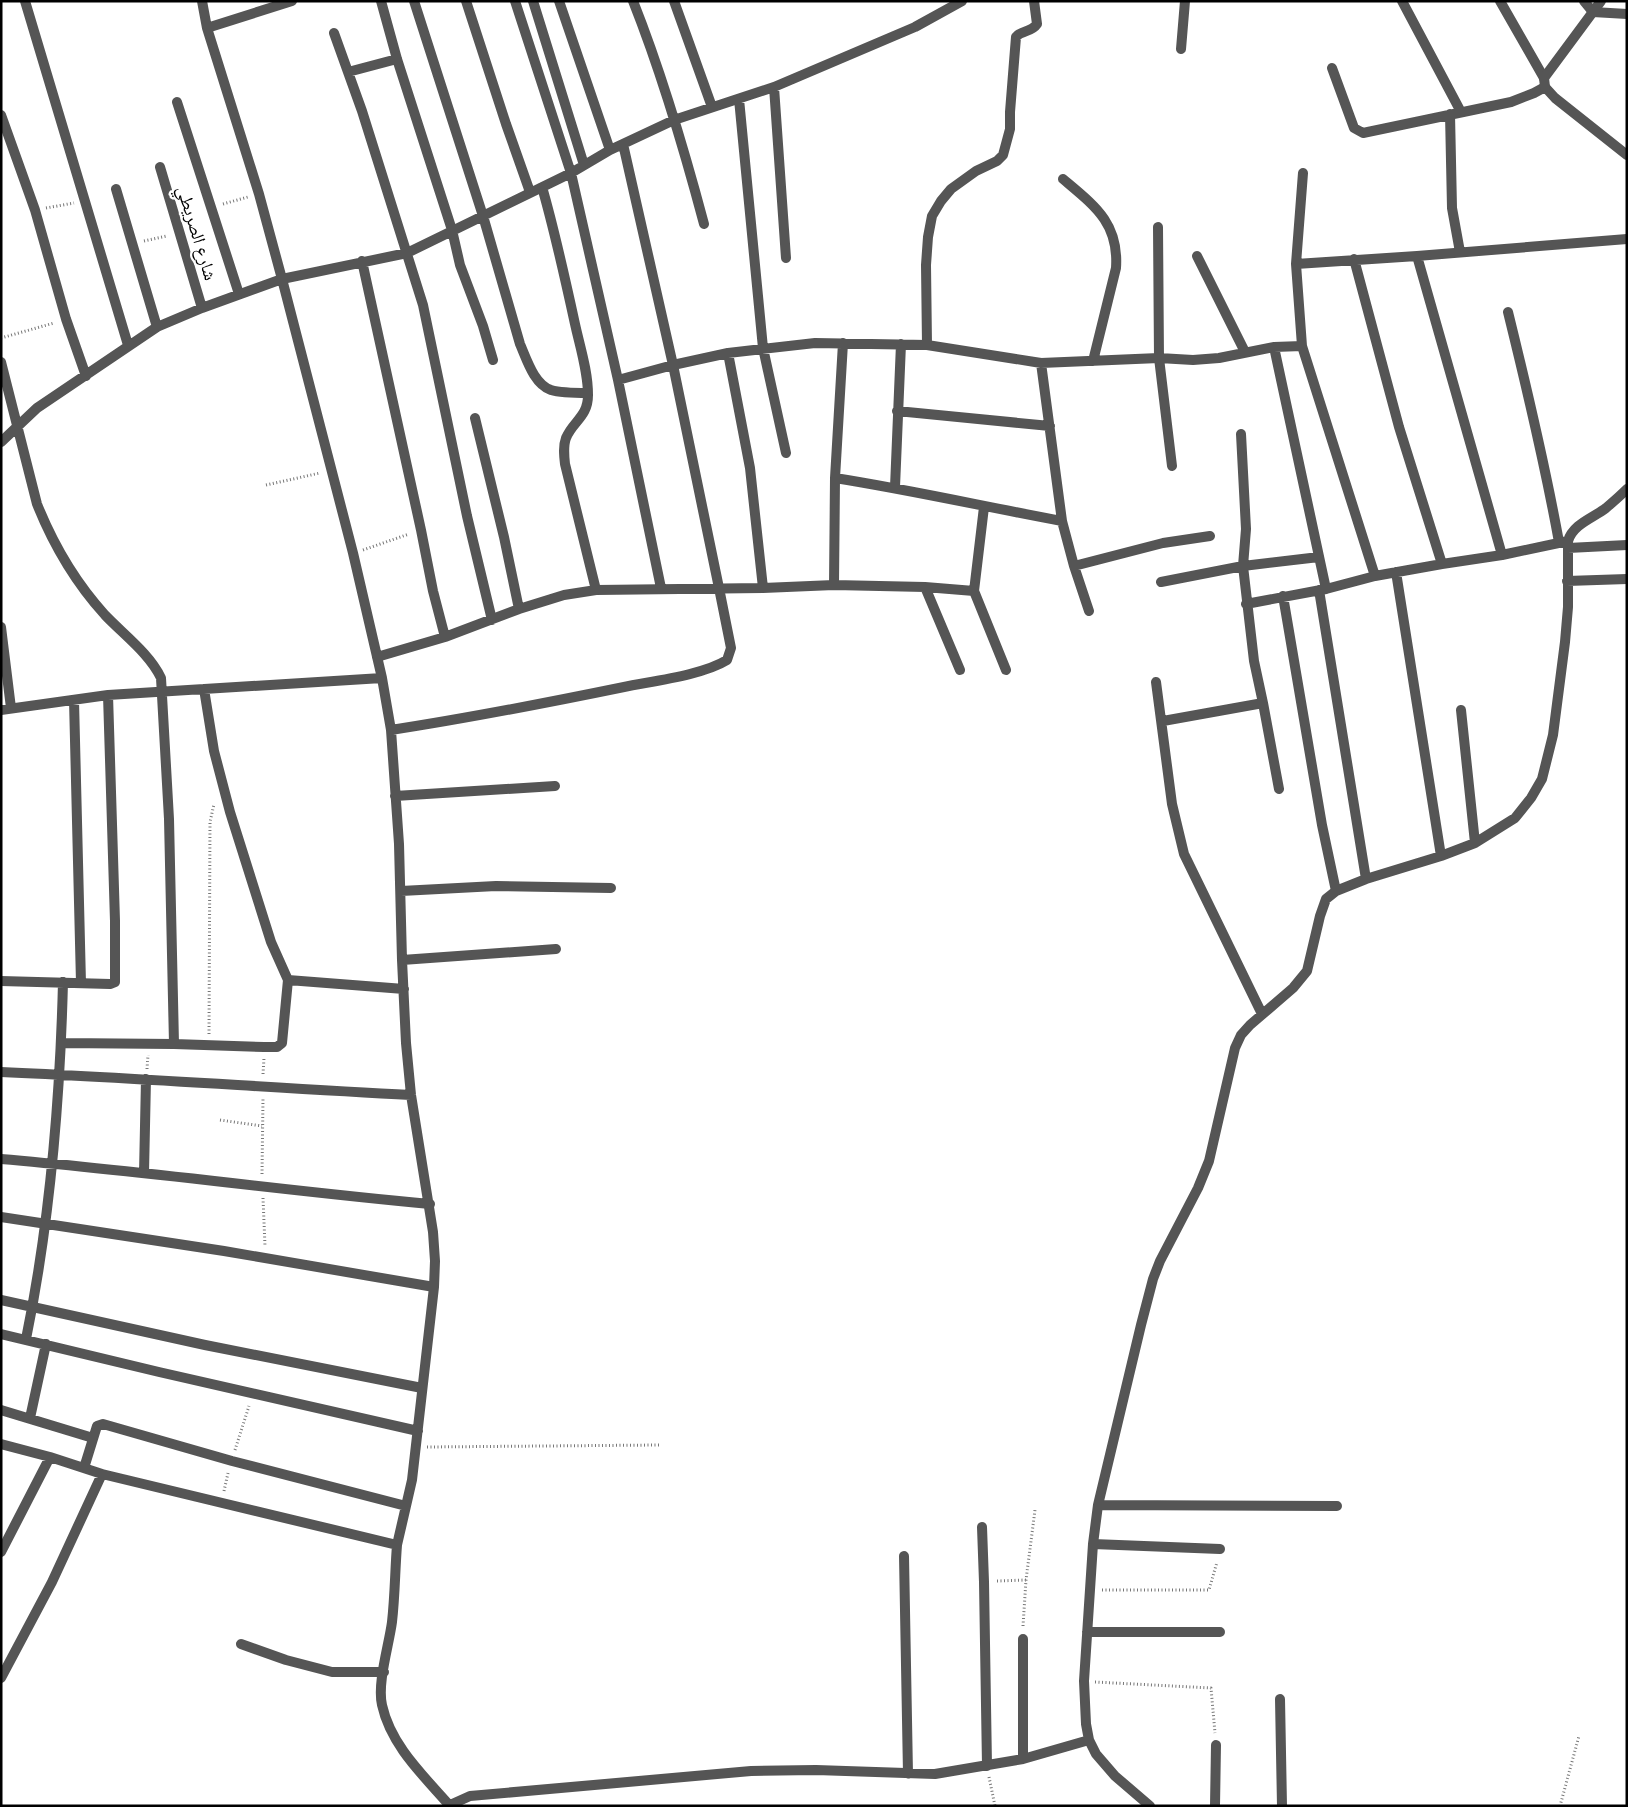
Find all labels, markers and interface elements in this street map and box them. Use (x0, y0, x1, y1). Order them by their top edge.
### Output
street label: شارع الصريطي (169, 183, 222, 284)

